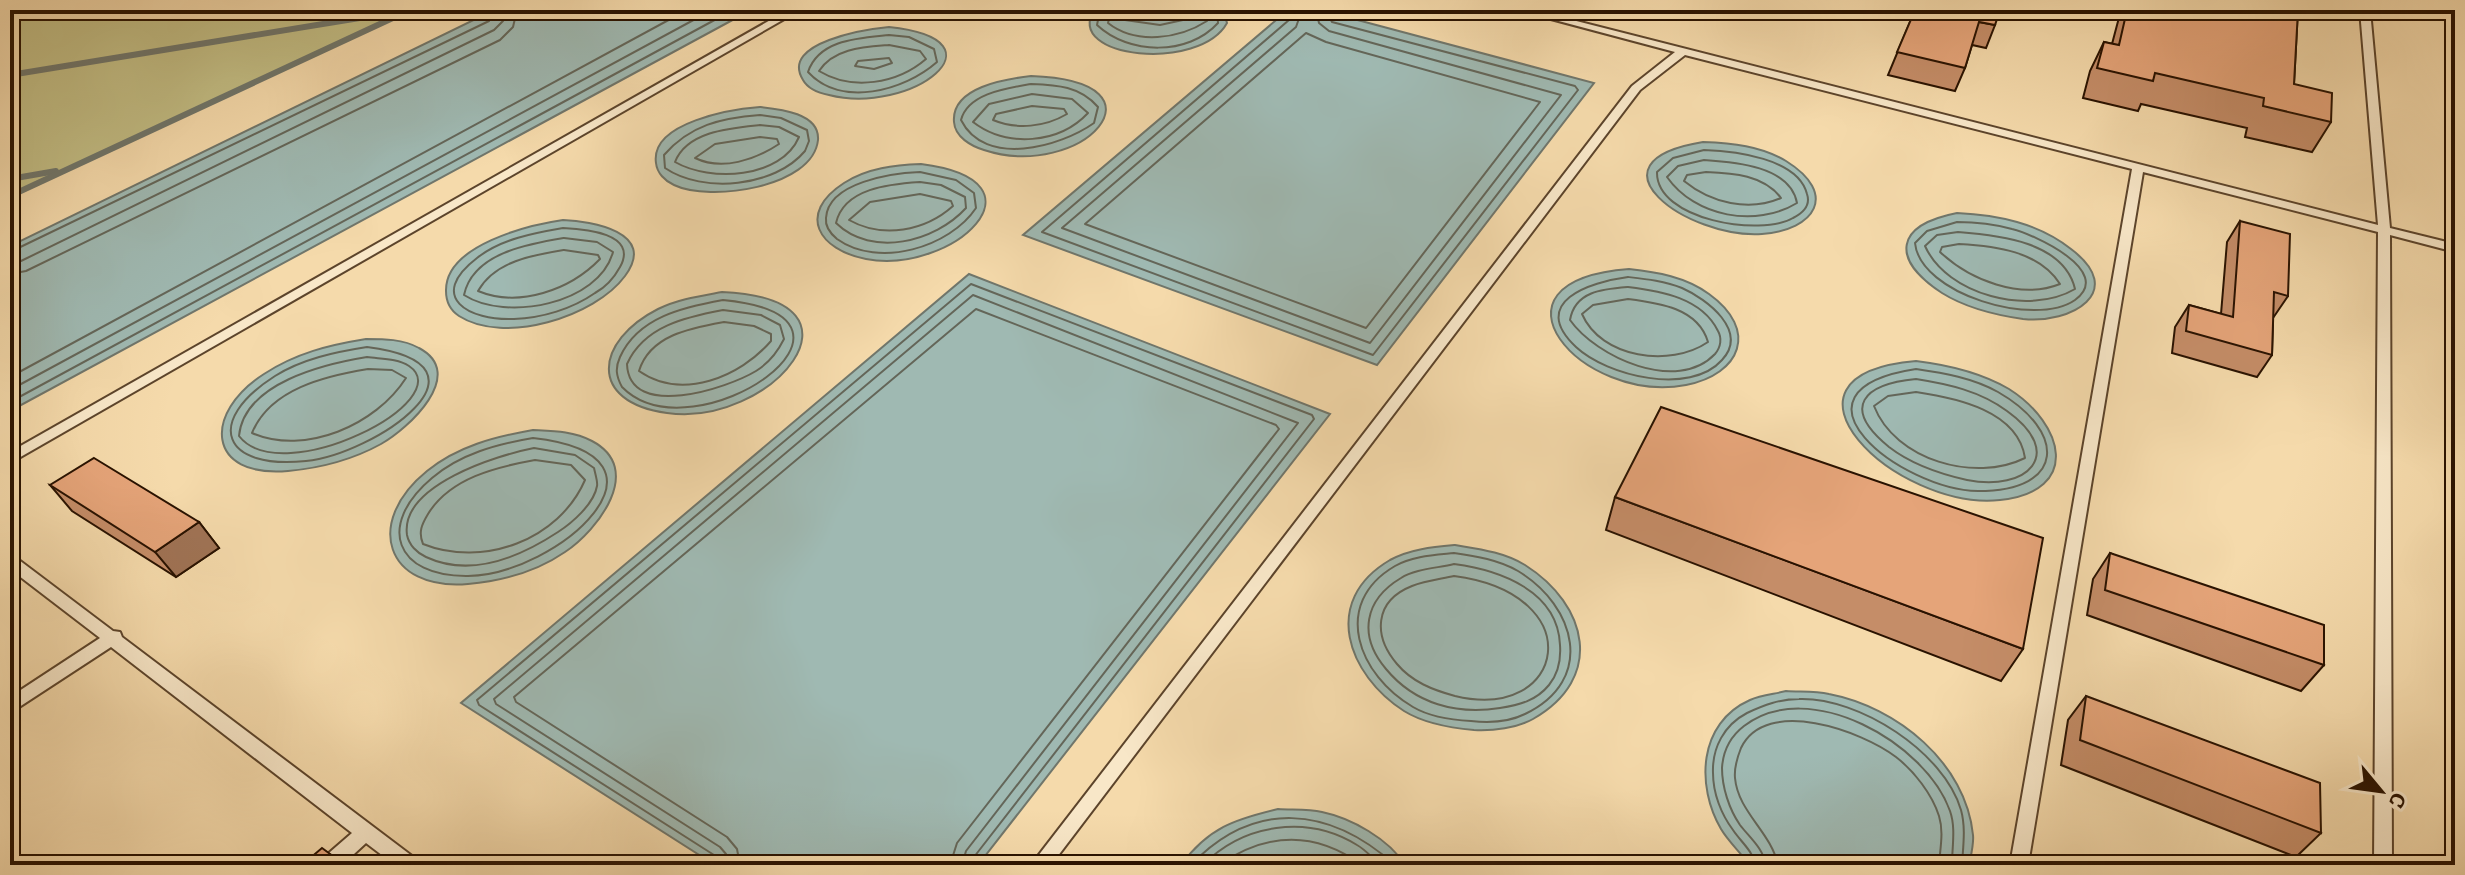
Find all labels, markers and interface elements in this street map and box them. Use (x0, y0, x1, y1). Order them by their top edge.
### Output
north arrow (2341, 751, 2421, 831)
text: С (2381, 787, 2414, 813)

